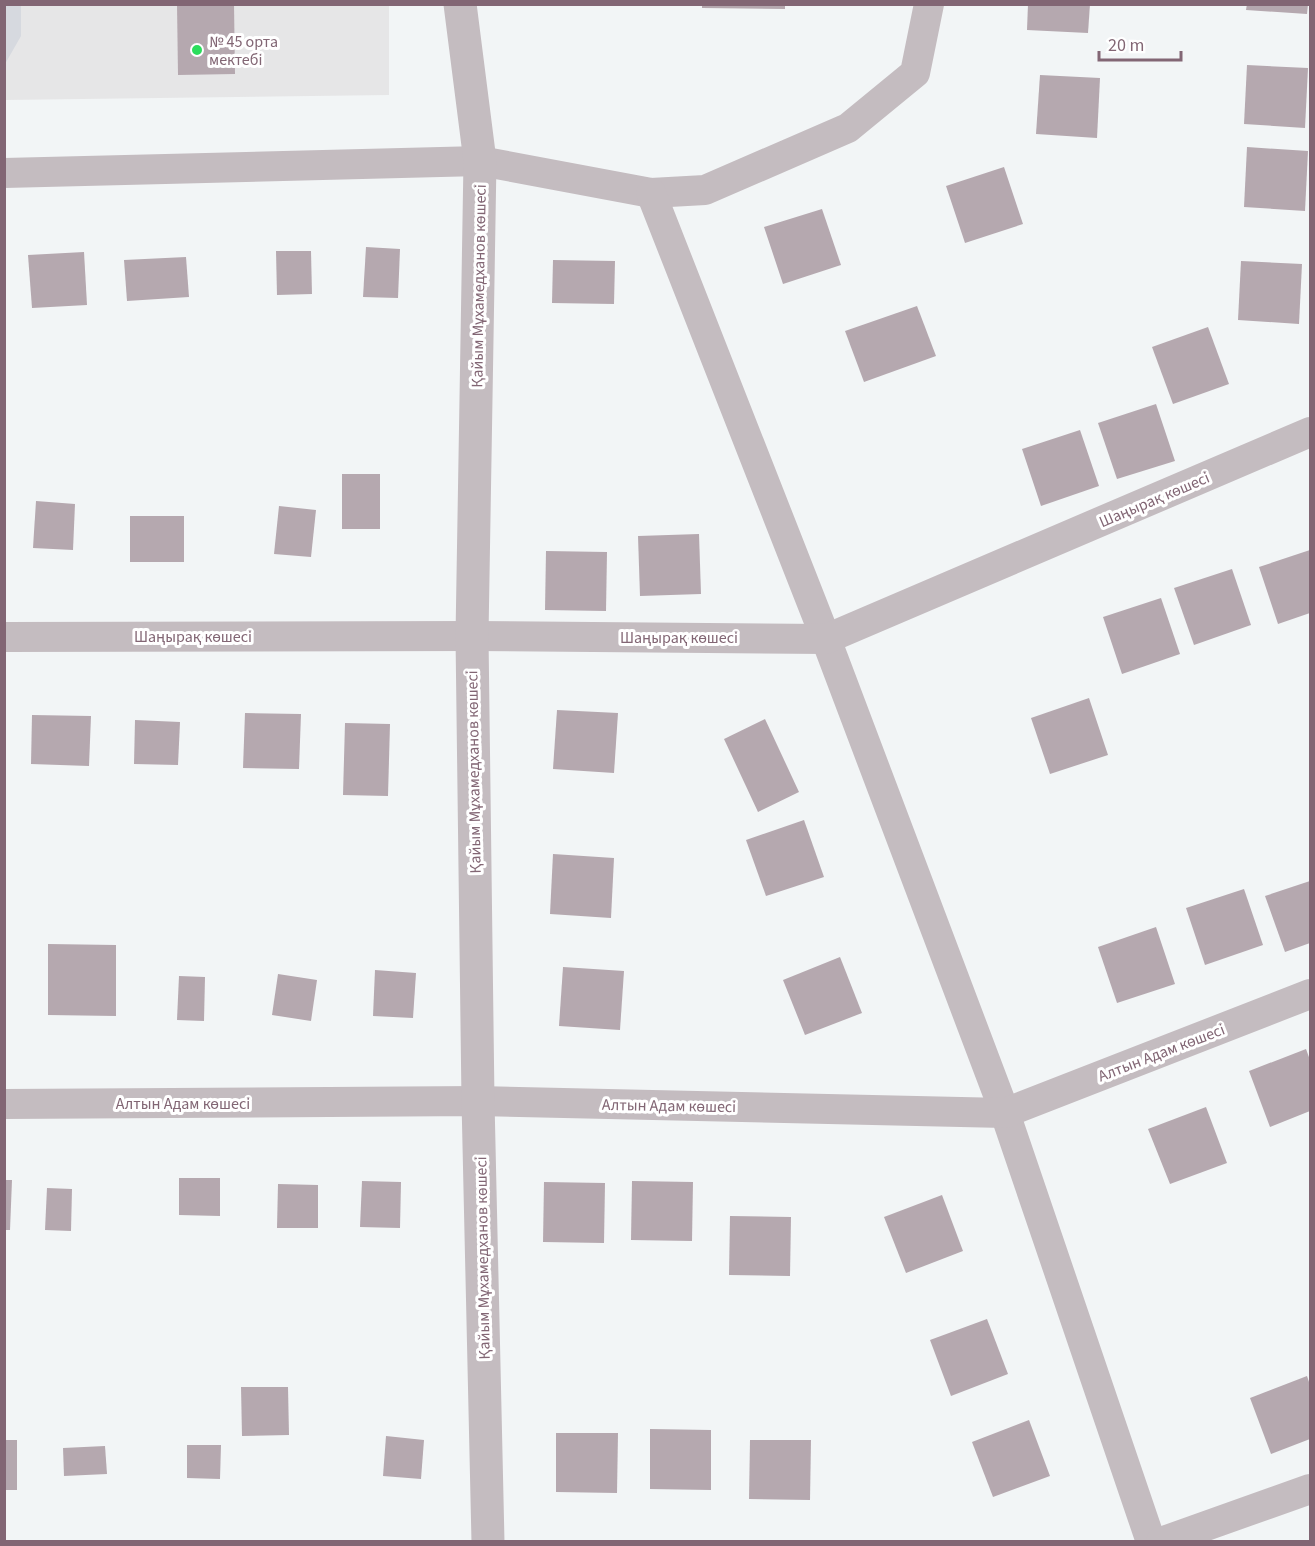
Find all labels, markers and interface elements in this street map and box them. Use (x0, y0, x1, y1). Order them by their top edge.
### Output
scale bar (1099, 24, 1182, 62)
place label: № 45 орта мектебі (209, 31, 278, 71)
text: 20 m (1108, 33, 1144, 58)
marker: № 45 орта мектебі (190, 43, 204, 57)
street label: Қайым Мұхамедханов көшесі (466, 184, 492, 388)
street label: Шаңырақ көшесі (1096, 467, 1213, 533)
street label: Шаңырақ көшесі (134, 626, 252, 648)
street label: Шаңырақ көшесі (620, 627, 738, 649)
street label: Қайым Мұхамедханов көшесі (461, 670, 487, 874)
street label: Алтын Адам көшесі (1095, 1019, 1228, 1087)
street label: Алтын Адам көшесі (116, 1093, 250, 1115)
street label: Алтын Адам көшесі (602, 1094, 736, 1118)
street label: Қайым Мұхамедханов көшесі (470, 1156, 496, 1360)

